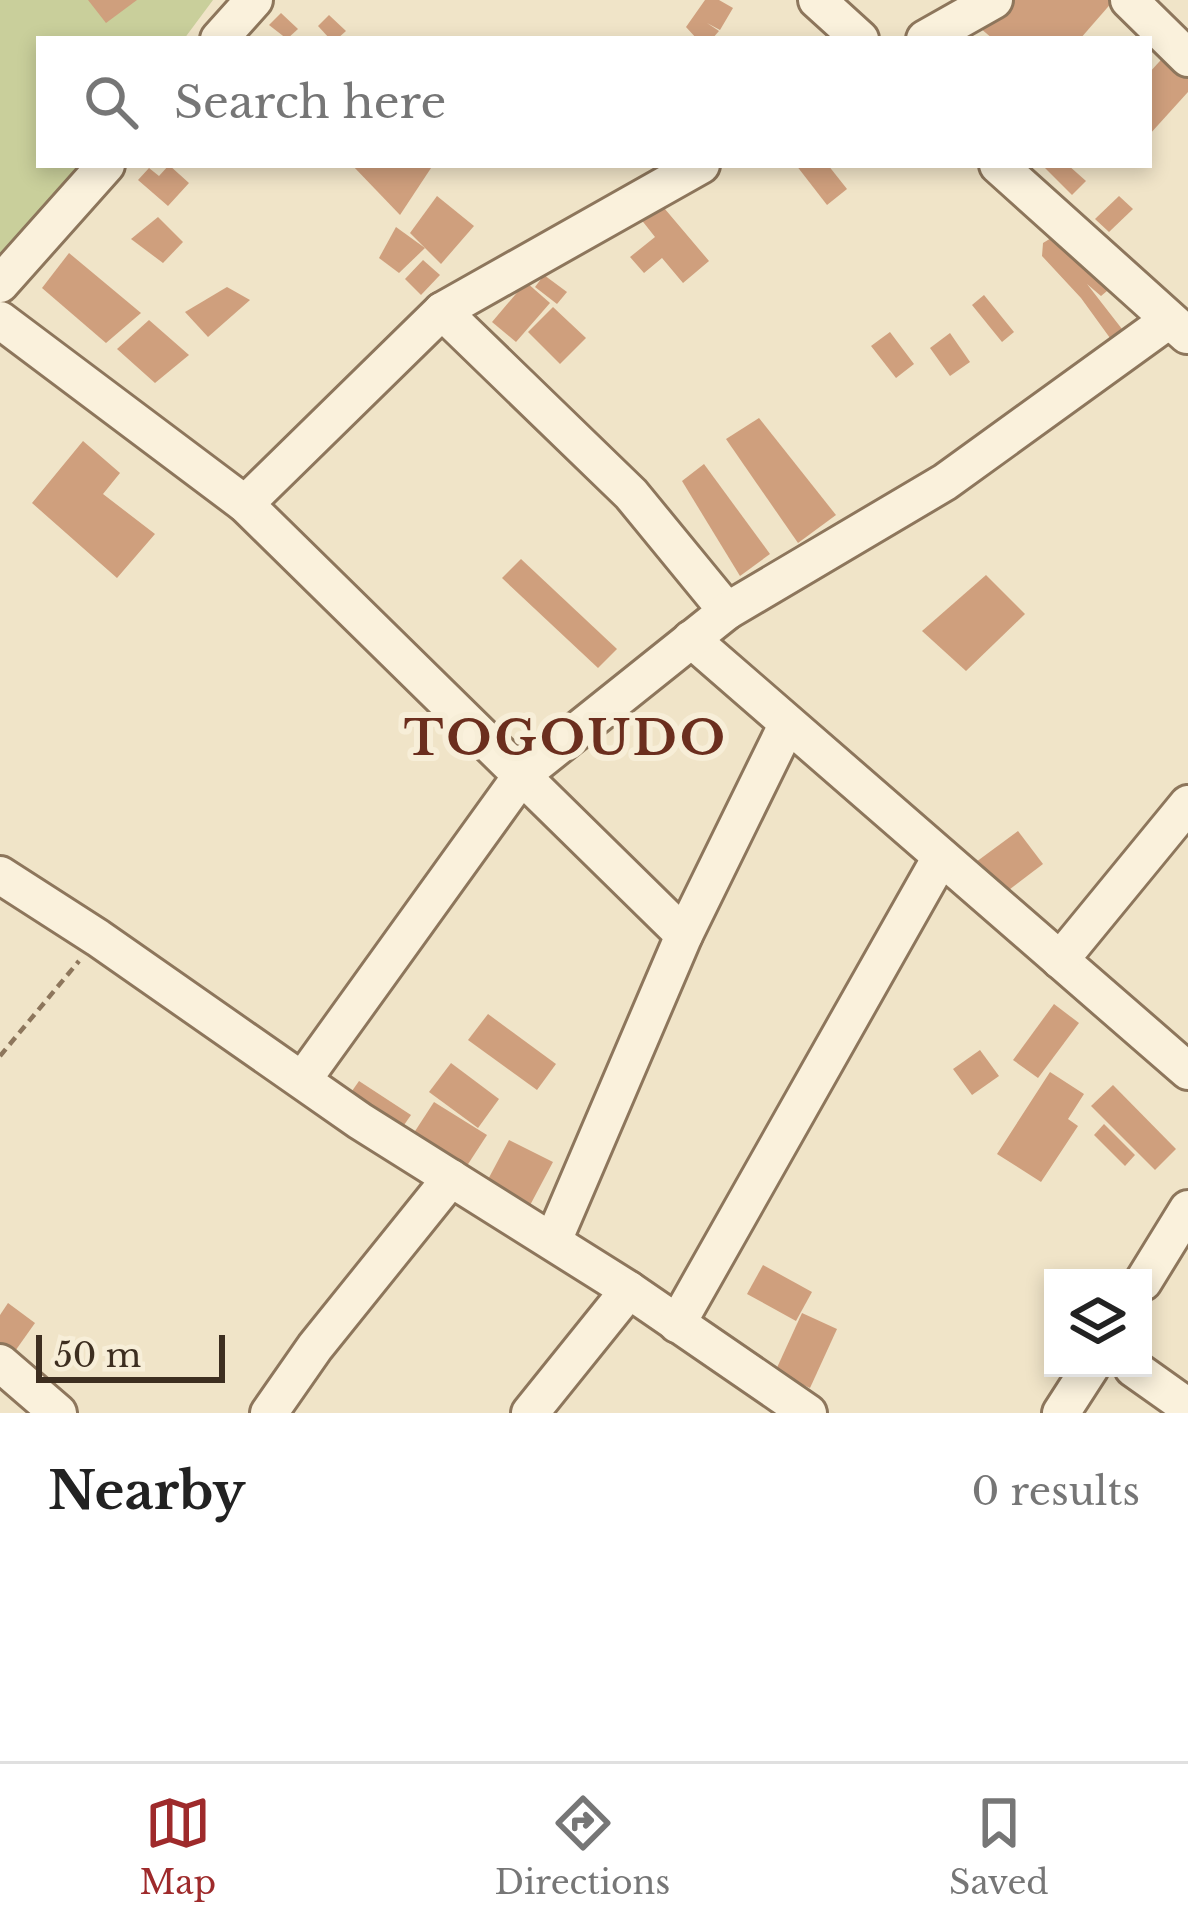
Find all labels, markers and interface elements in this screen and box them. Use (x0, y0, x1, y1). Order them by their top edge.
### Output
search box (36, 36, 1152, 168)
icon: search (78, 69, 144, 135)
text: Search here (174, 74, 446, 130)
district label: TOGOUDO (404, 708, 728, 768)
map controls (1044, 1269, 1152, 1377)
button: layers (1044, 1269, 1152, 1377)
scale bar (36, 1329, 225, 1382)
text: 50 m (54, 1335, 141, 1376)
text: Nearby (48, 1460, 245, 1523)
text: 0 results (971, 1467, 1140, 1516)
tab: Map (139, 1790, 216, 1903)
tab: Directions (495, 1790, 670, 1903)
tab: Saved (949, 1790, 1049, 1903)

